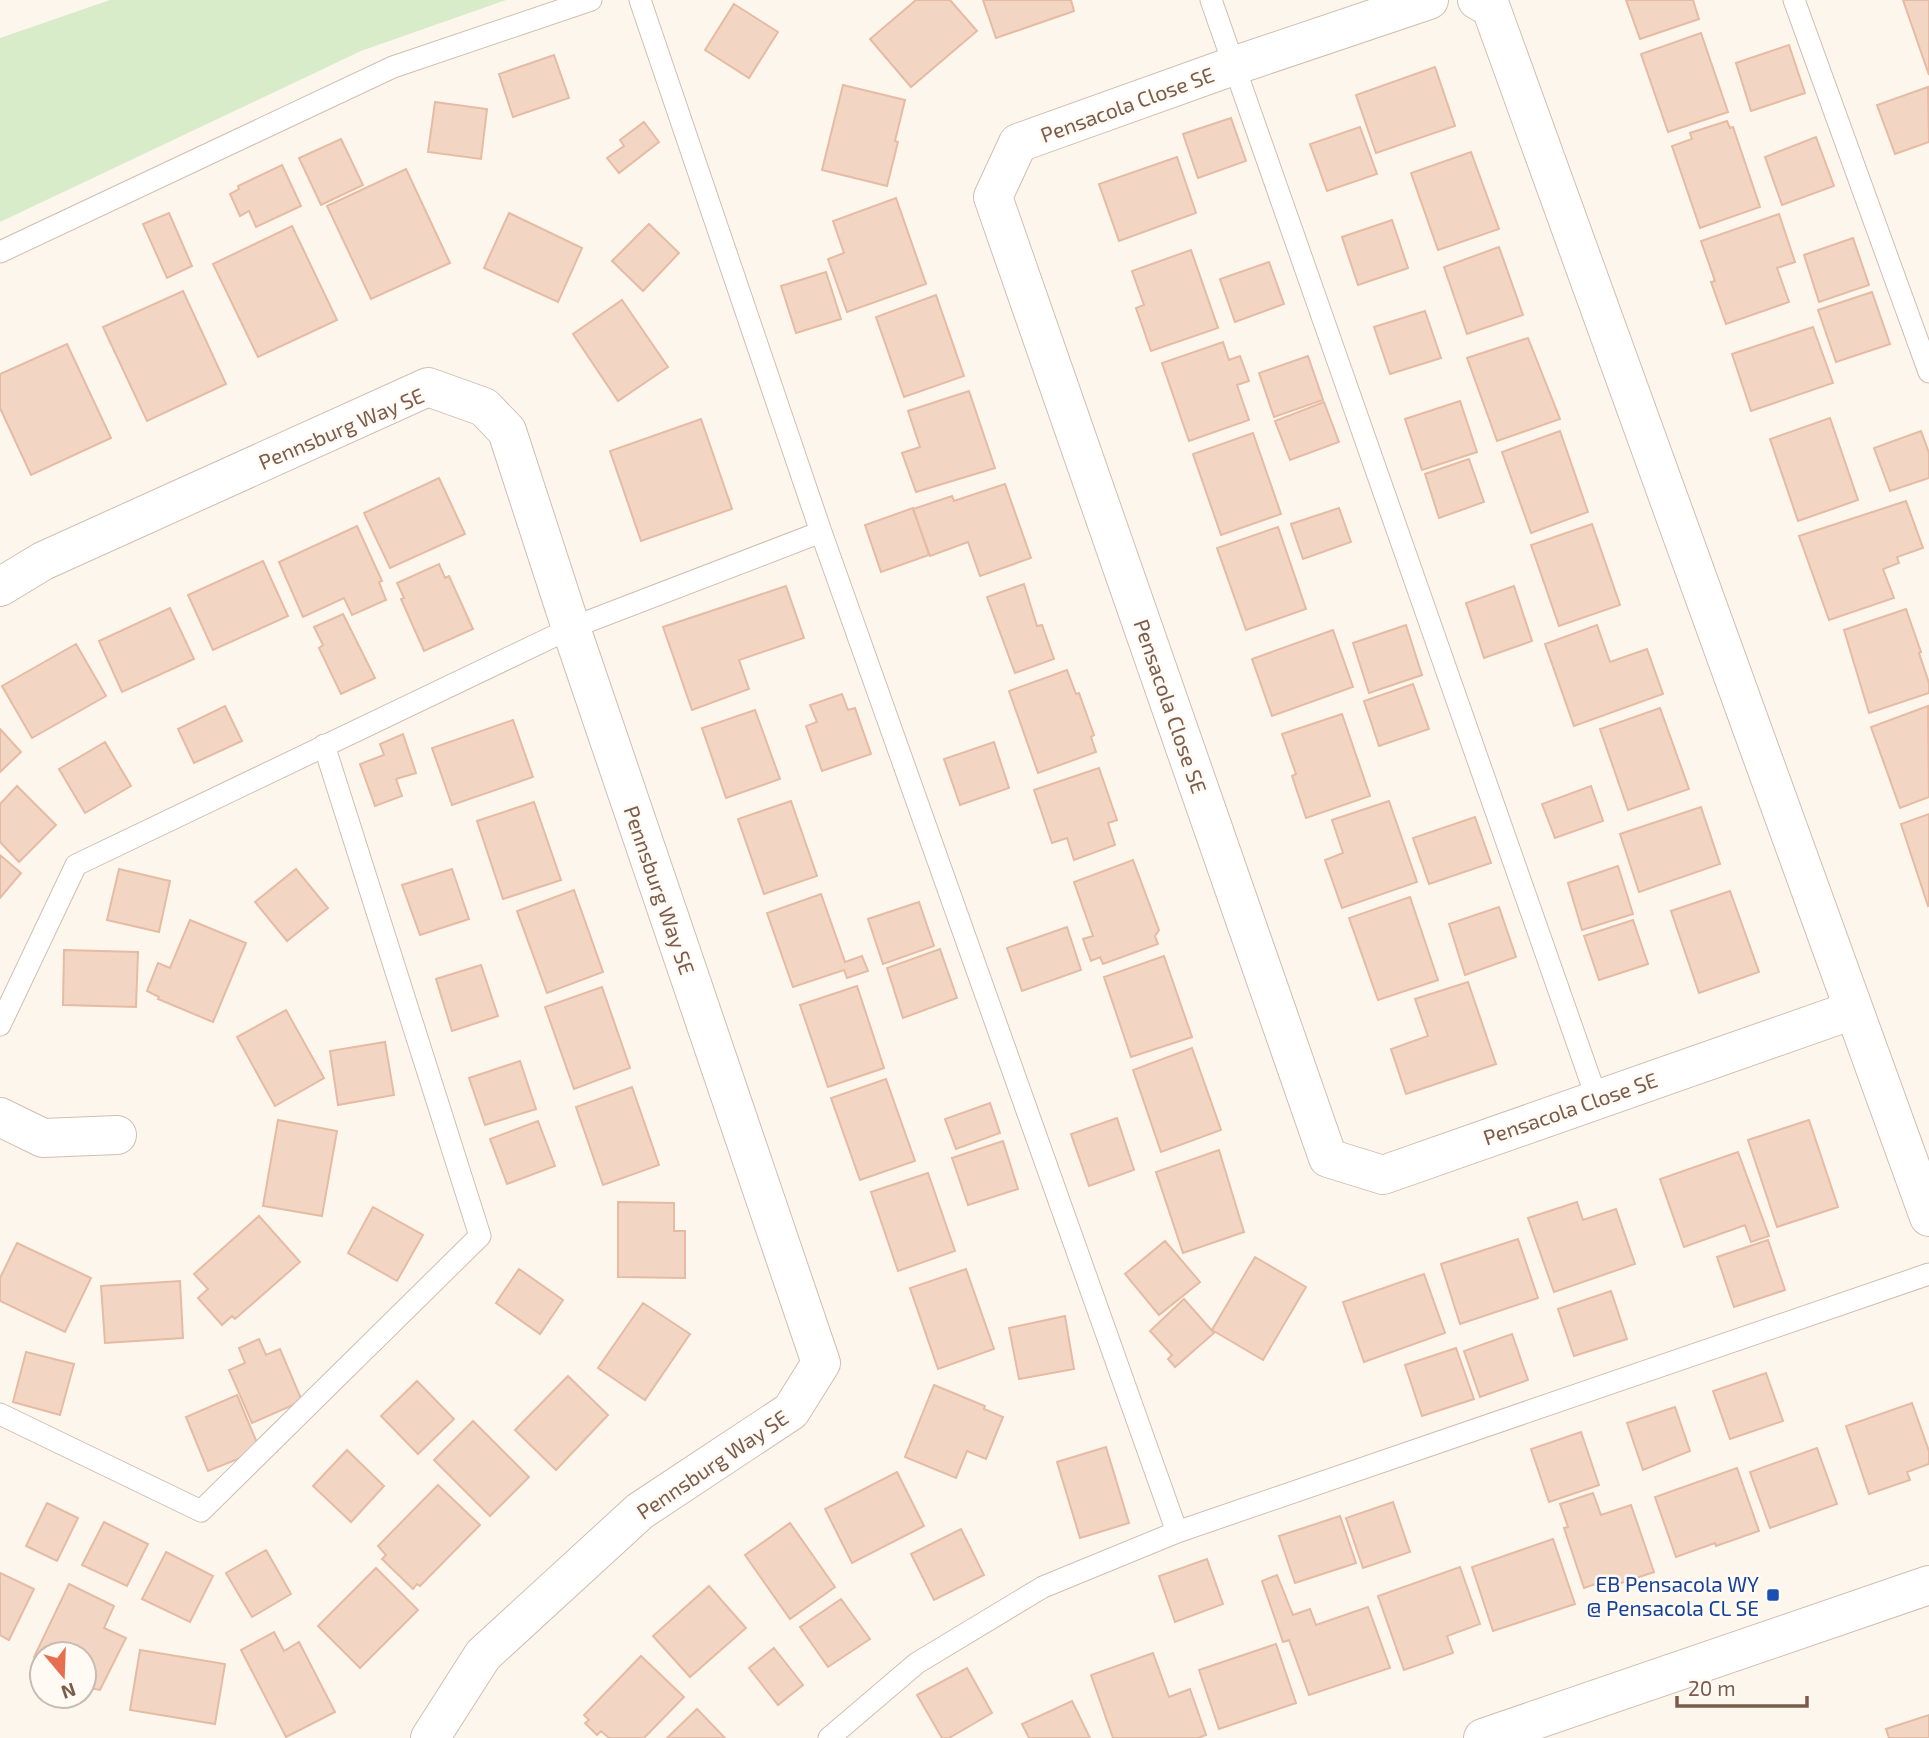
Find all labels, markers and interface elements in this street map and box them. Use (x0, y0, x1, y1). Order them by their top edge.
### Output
street label: Pensacola Close SE (1037, 61, 1217, 147)
street label: Pennsburg Way SE (255, 382, 427, 474)
street label: Pensacola Close SE (1129, 616, 1213, 796)
street label: Pennsburg Way SE (619, 802, 701, 978)
street label: Pensacola Close SE (1480, 1066, 1660, 1150)
street label: Pennsburg Way SE (632, 1404, 792, 1524)
place label: EB Pensacola WY @ Pensacola CL SE (1586, 1571, 1759, 1620)
marker: EB Pensacola WY @ Pensacola CL SE (1765, 1587, 1781, 1603)
north arrow (28, 1640, 98, 1710)
scale bar (1677, 1664, 1806, 1708)
text: 20 m (1688, 1675, 1736, 1700)
text: N (58, 1678, 79, 1705)

